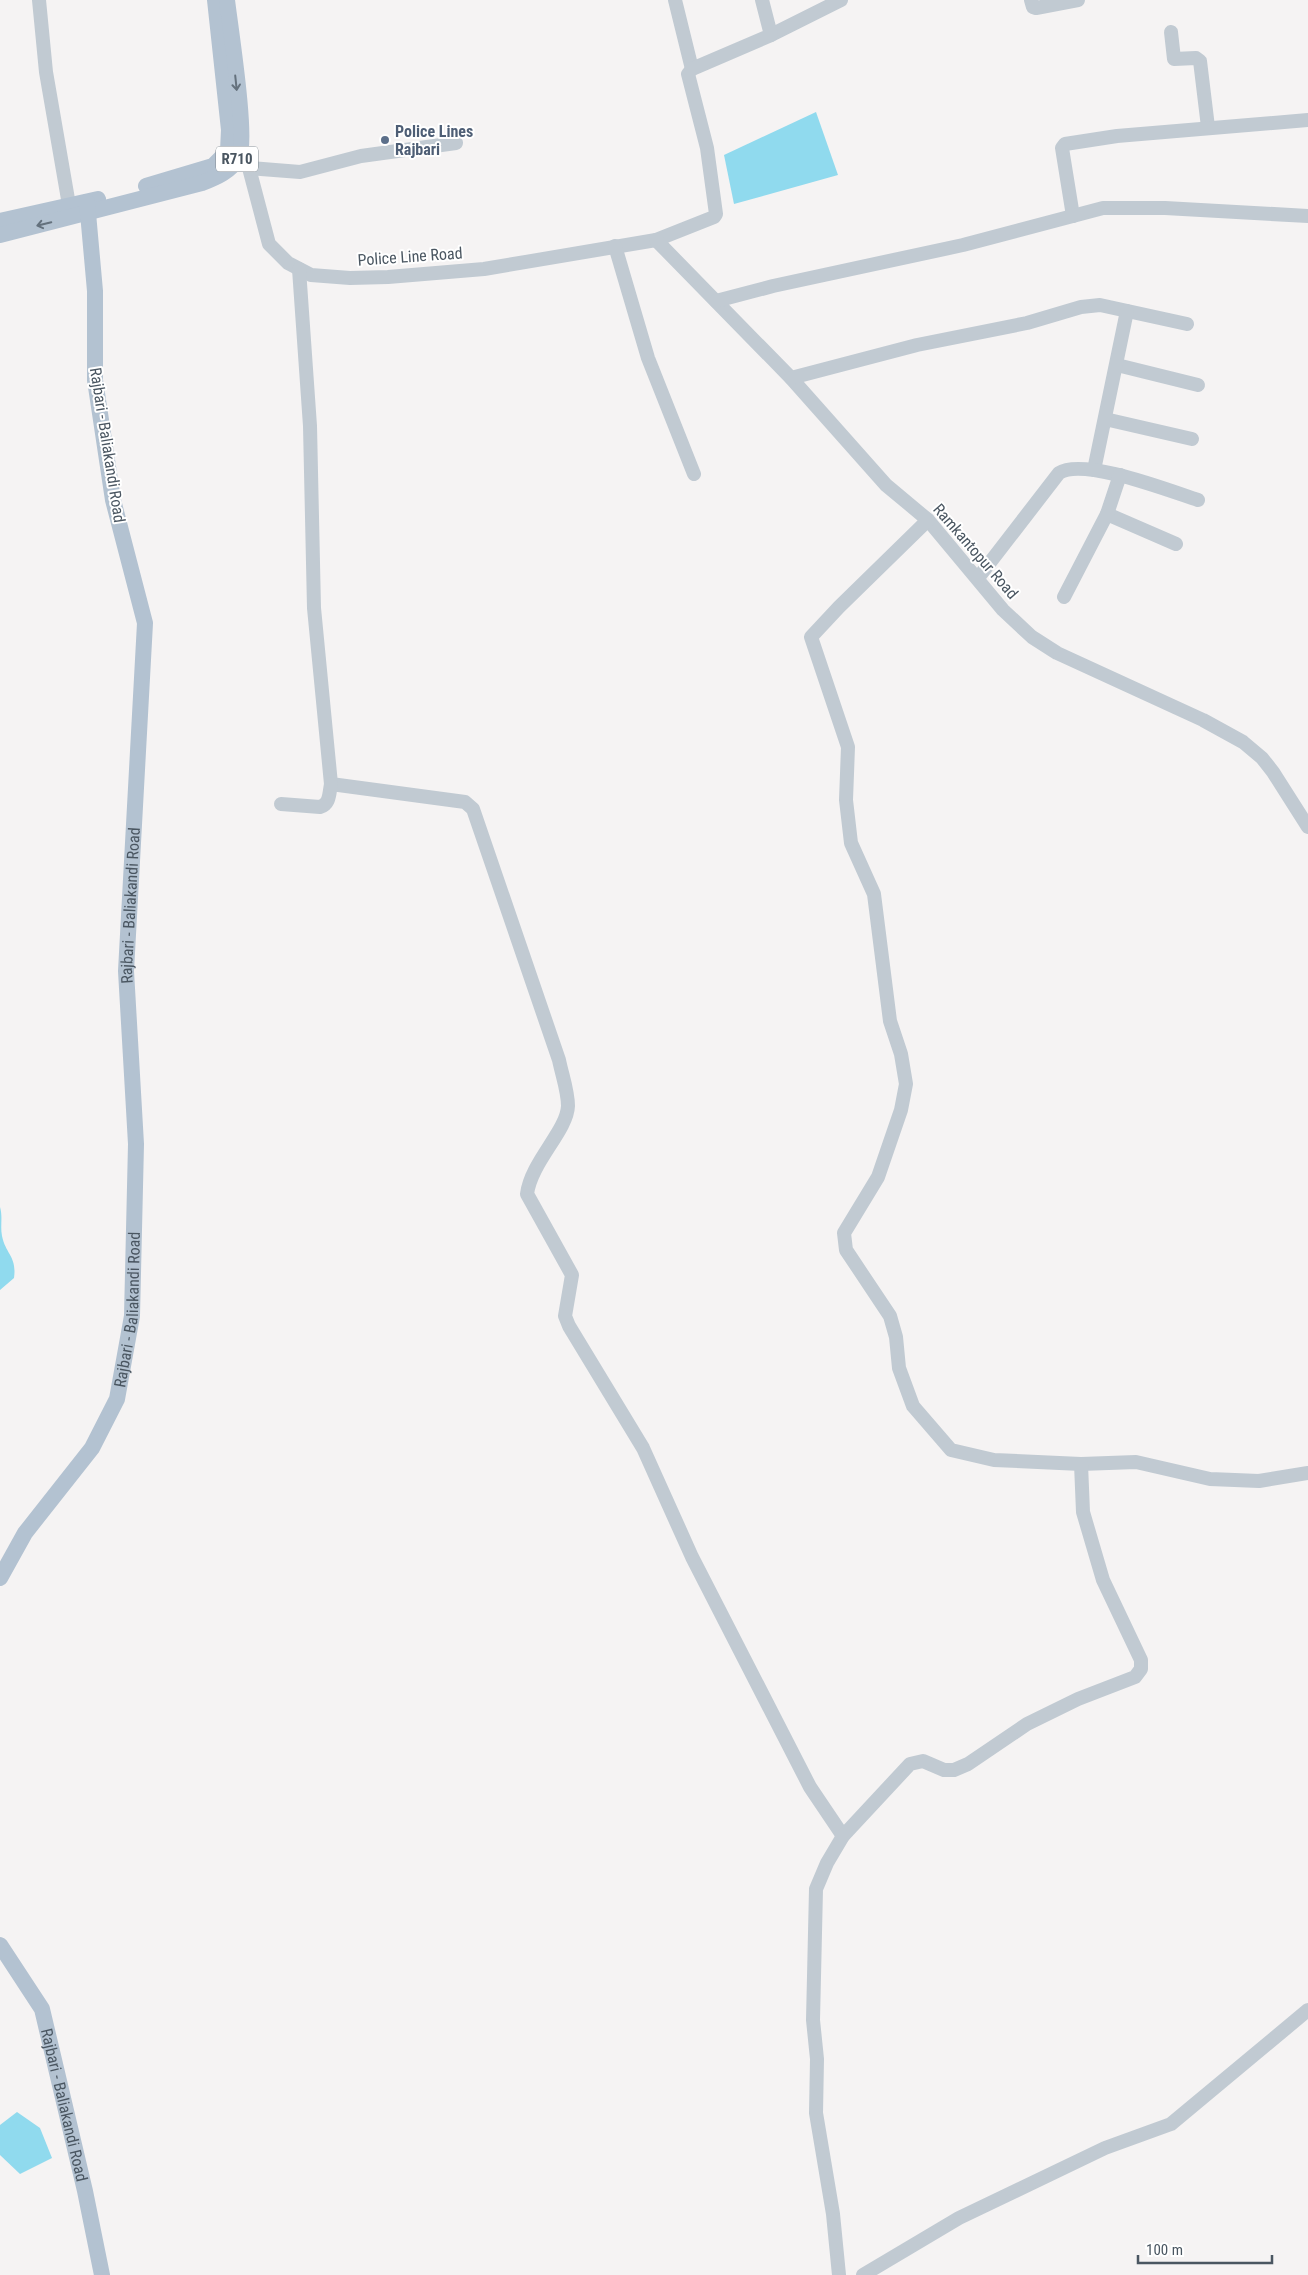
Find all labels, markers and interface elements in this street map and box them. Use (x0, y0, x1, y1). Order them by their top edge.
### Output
one-way arrow (231, 75, 241, 91)
place label: Police Lines Rajbari (395, 122, 473, 159)
marker: Police Lines Rajbari (379, 134, 391, 146)
road number: R710 (216, 146, 258, 172)
one-way arrow (36, 219, 52, 229)
street label: Police Line Road (357, 243, 463, 270)
street label: Rajbari - Baliakandi Road (86, 366, 129, 524)
street label: Ramkantopur Road (929, 500, 1022, 603)
street label: Rajbari - Baliakandi Road (117, 827, 144, 984)
street label: Rajbari - Baliakandi Road (110, 1232, 144, 1389)
street label: Rajbari - Baliakandi Road (37, 2027, 91, 2183)
scale bar (1138, 2232, 1272, 2264)
text: 100 m (1146, 2241, 1183, 2259)

